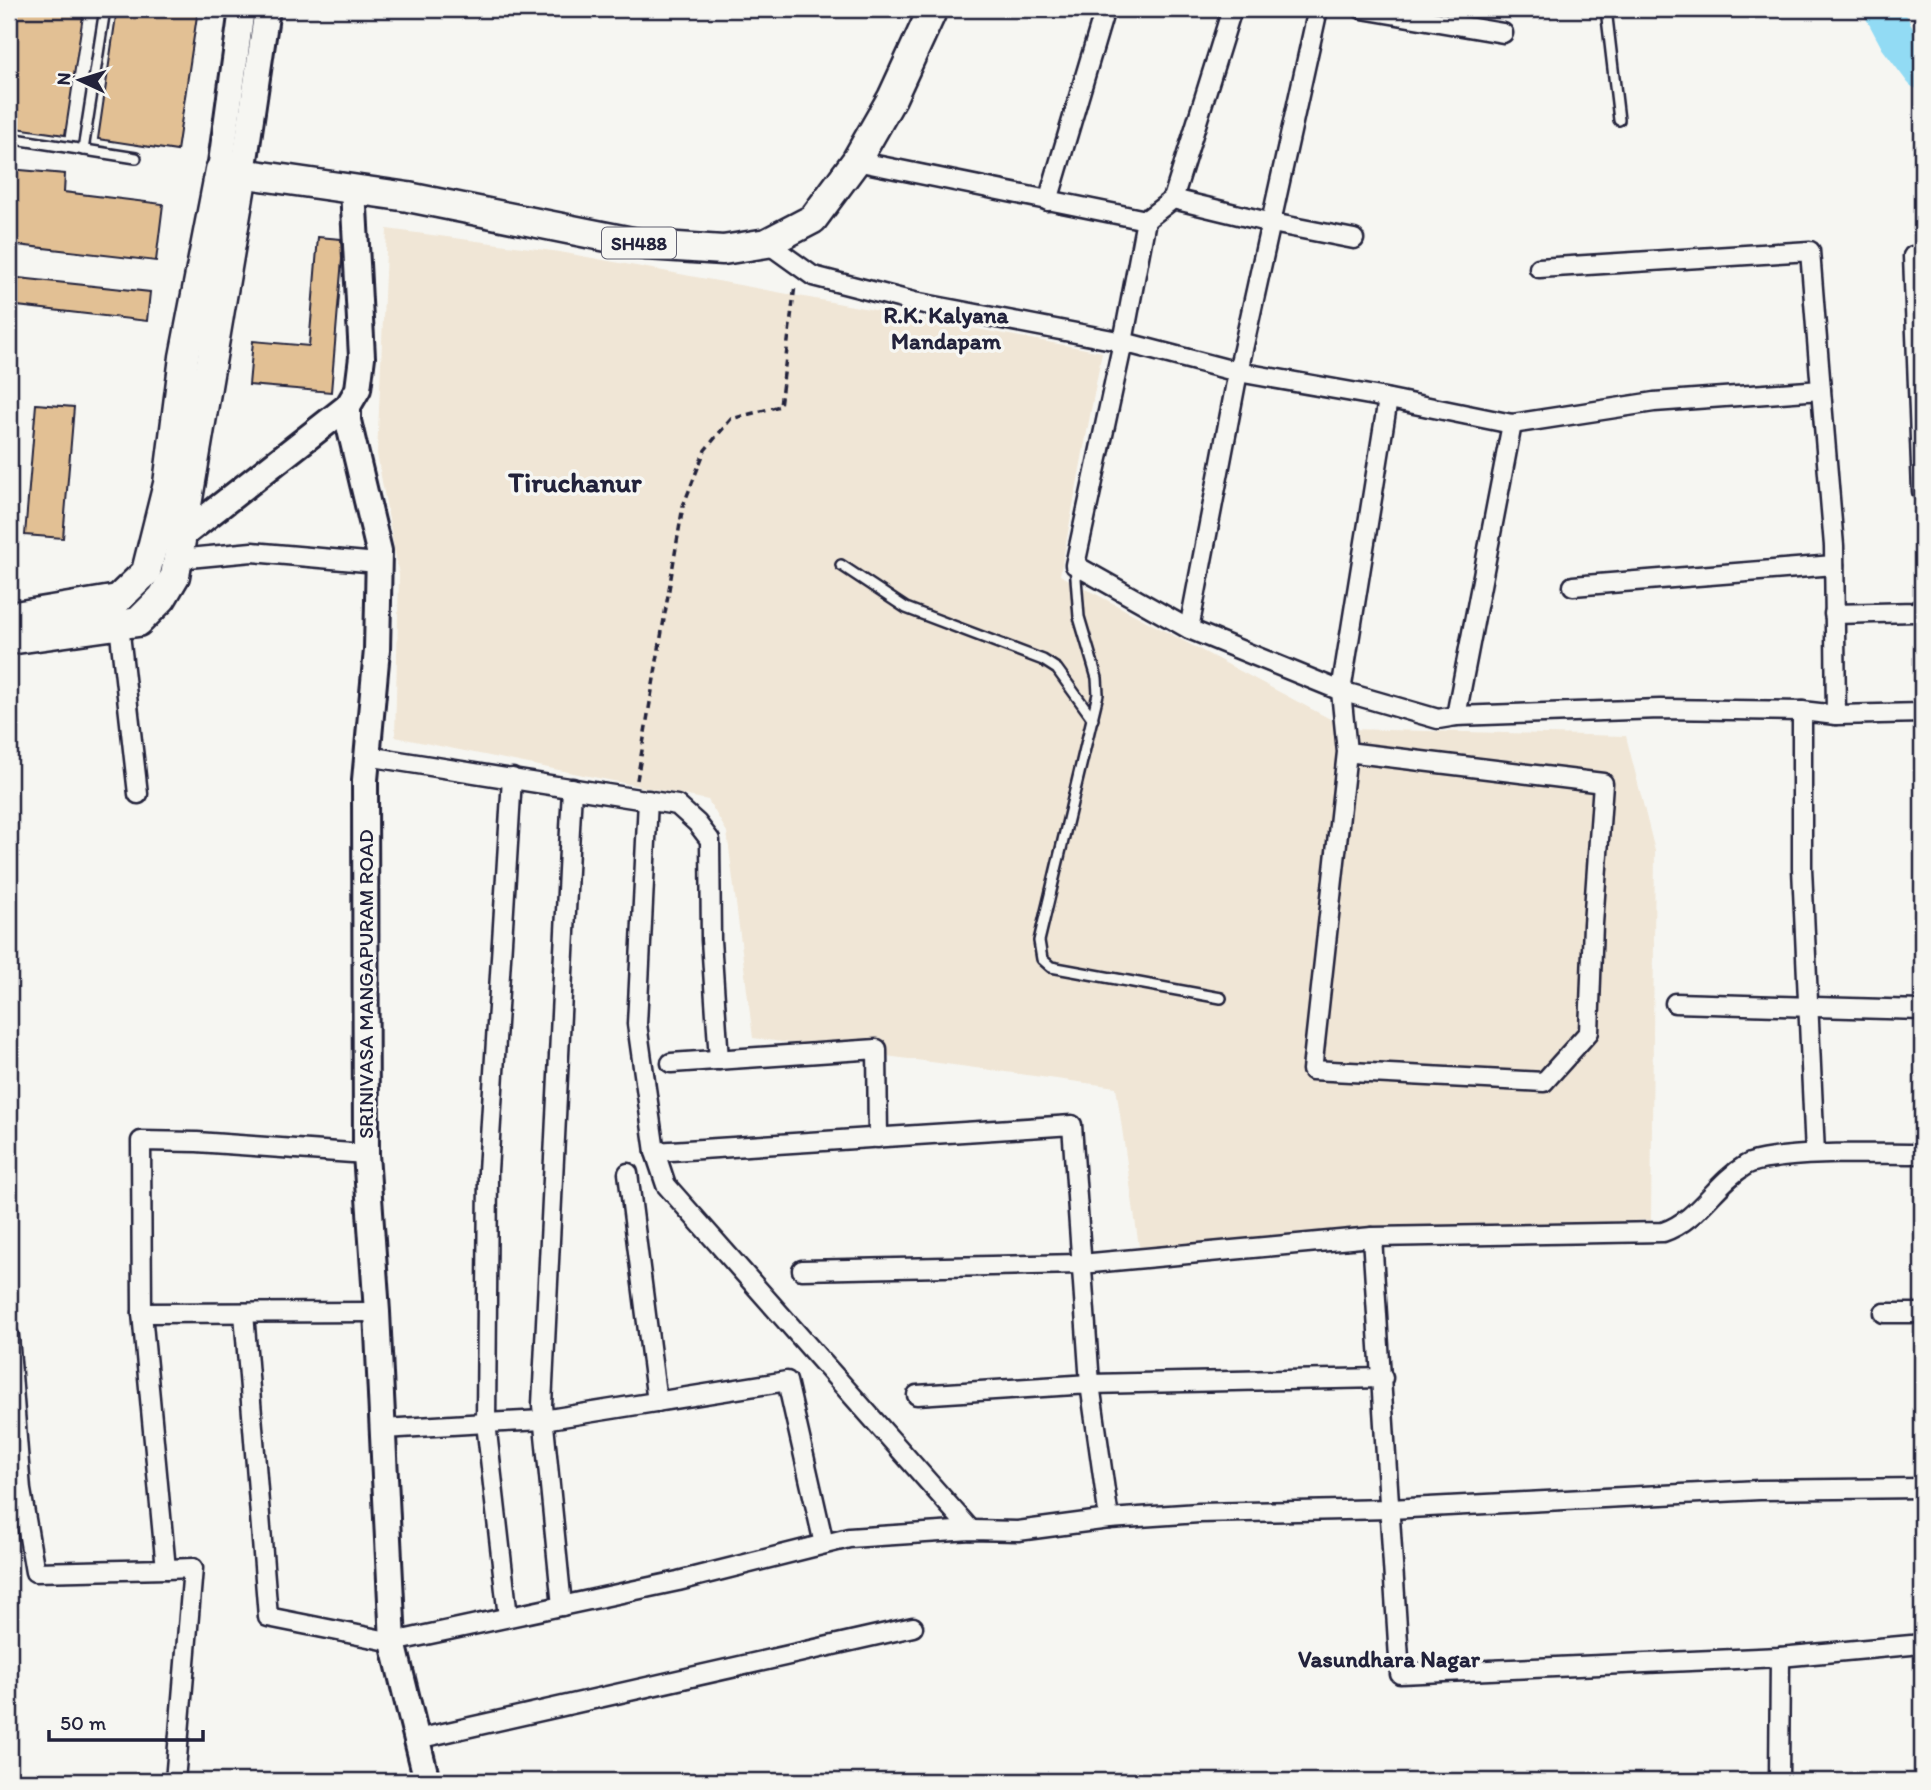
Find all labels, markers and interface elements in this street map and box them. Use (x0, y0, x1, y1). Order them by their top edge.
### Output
north arrow (46, 46, 116, 116)
text: N (52, 72, 75, 86)
road number: SH488 (602, 228, 676, 258)
district label: R.K. Kalyana Mandapam (883, 301, 1010, 355)
district label: Tiruchanur (507, 465, 642, 499)
street label: SRINIVASA MANGAPURAM ROAD (353, 829, 378, 1139)
district label: Vasundhara Nagar (1298, 1645, 1481, 1673)
scale bar (49, 1699, 203, 1743)
text: 50 m (60, 1710, 107, 1735)

